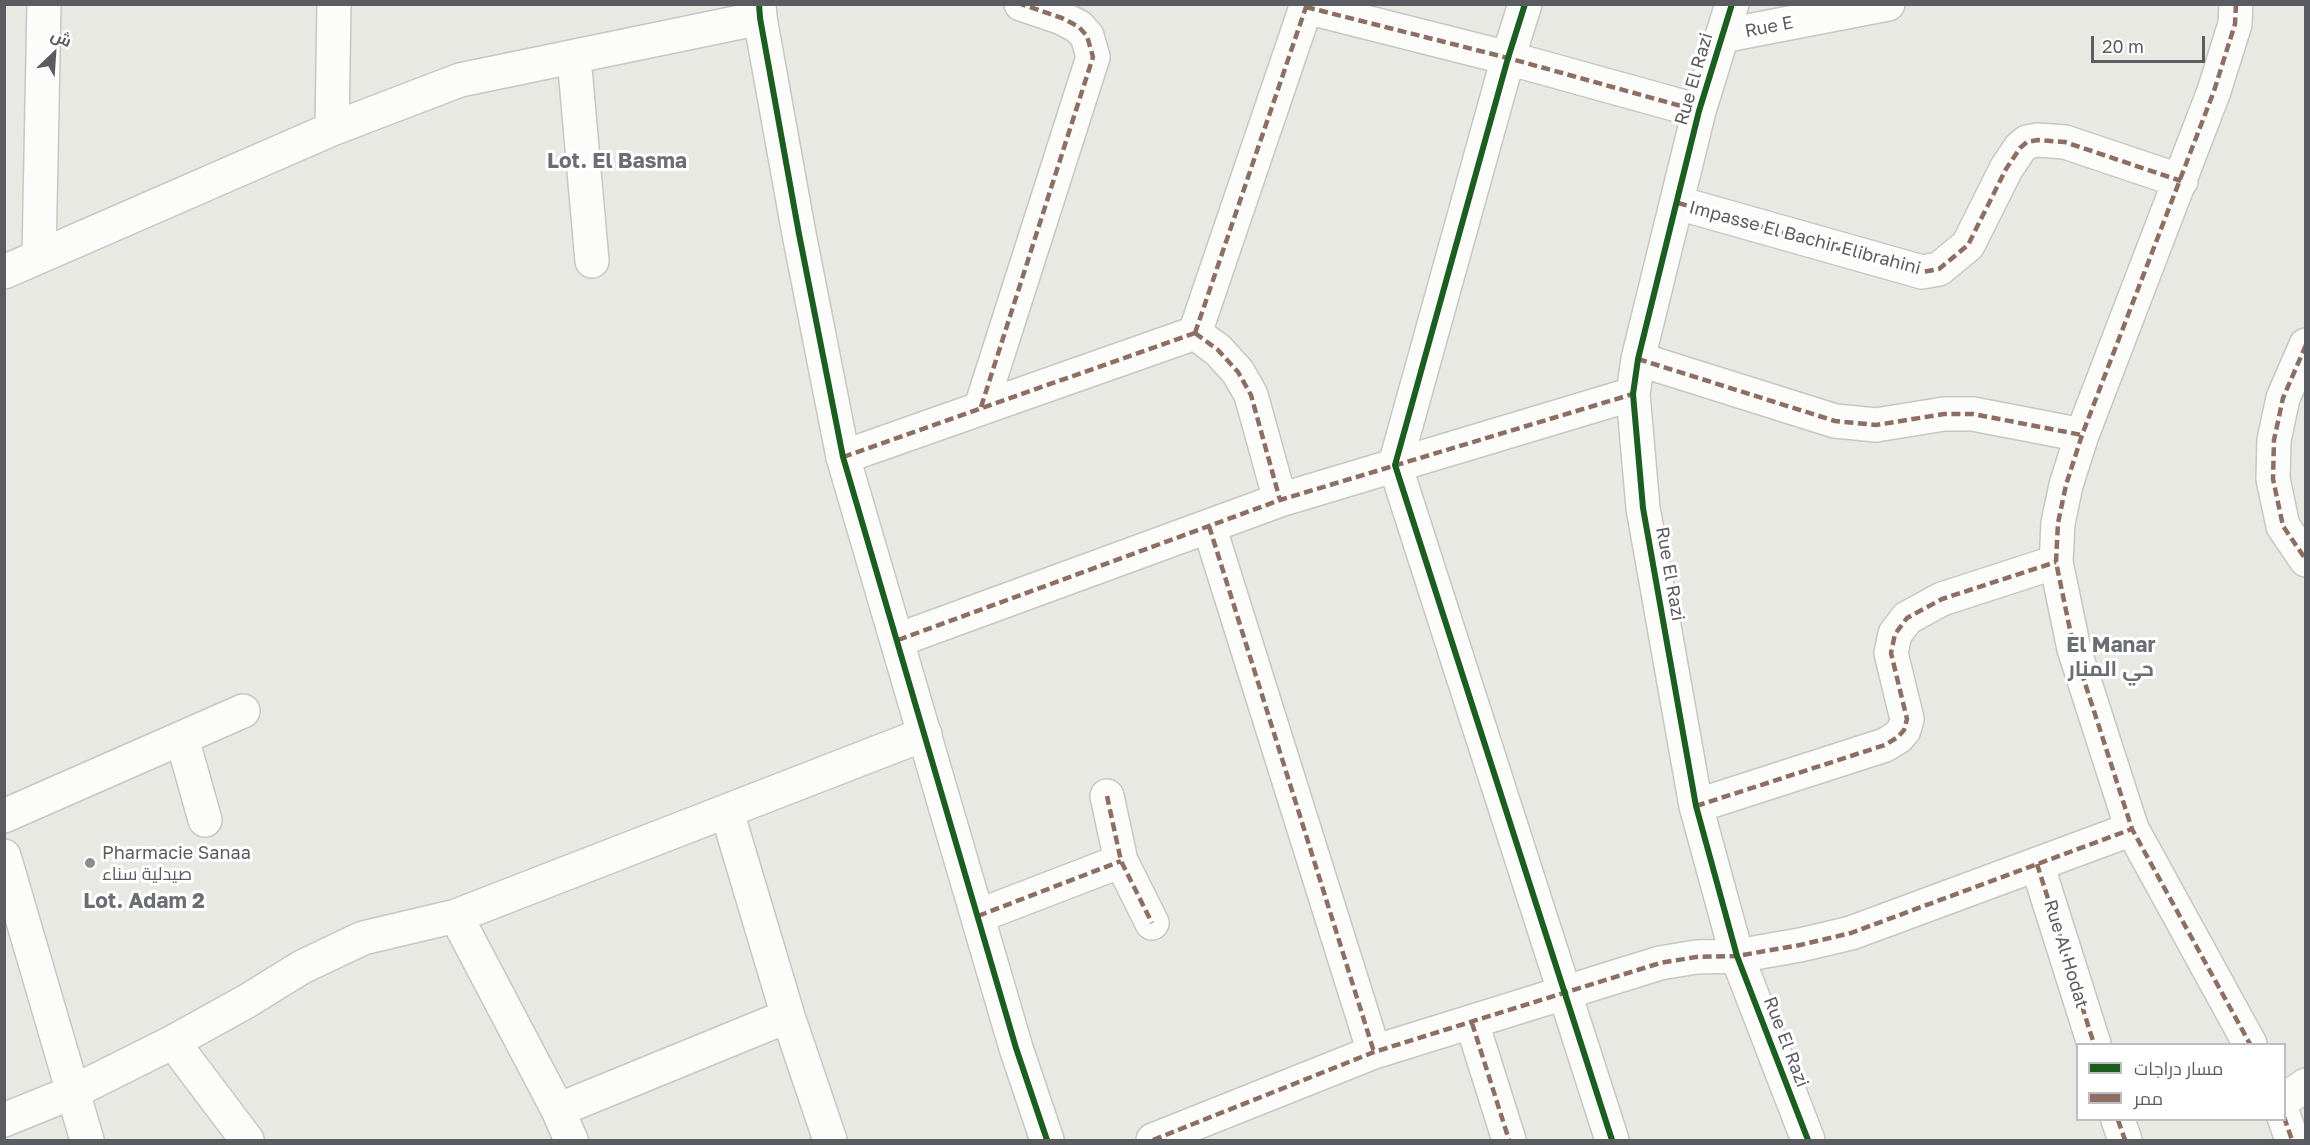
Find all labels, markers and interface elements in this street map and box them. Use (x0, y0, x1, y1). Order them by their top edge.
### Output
street label: Rue E (1743, 12, 1795, 42)
north arrow (24, 24, 84, 84)
text: ش (48, 24, 75, 51)
scale bar (2094, 24, 2208, 62)
street label: Rue El Razi (1671, 30, 1717, 128)
text: 20 m (2102, 35, 2144, 57)
district label: Lot. El Basma (547, 148, 687, 174)
street label: Impasse El Bachir Elibrahini (1687, 197, 1923, 279)
street label: Rue El Razi (1651, 525, 1689, 623)
district label: El Manar حي المنار (2066, 632, 2156, 682)
place label: Pharmacie Sanaa صيدلية سناء (102, 842, 251, 884)
marker: Pharmacie Sanaa صيدلية سناء (83, 856, 97, 870)
district label: Lot. Adam 2 (83, 888, 205, 914)
street label: Rue Al Hodat (2039, 897, 2093, 1011)
street label: Rue El Razi (1759, 994, 1813, 1090)
legend (2076, 1043, 2286, 1121)
text: مسار دراجات (2134, 1057, 2223, 1079)
text: ممر (2134, 1087, 2163, 1109)

